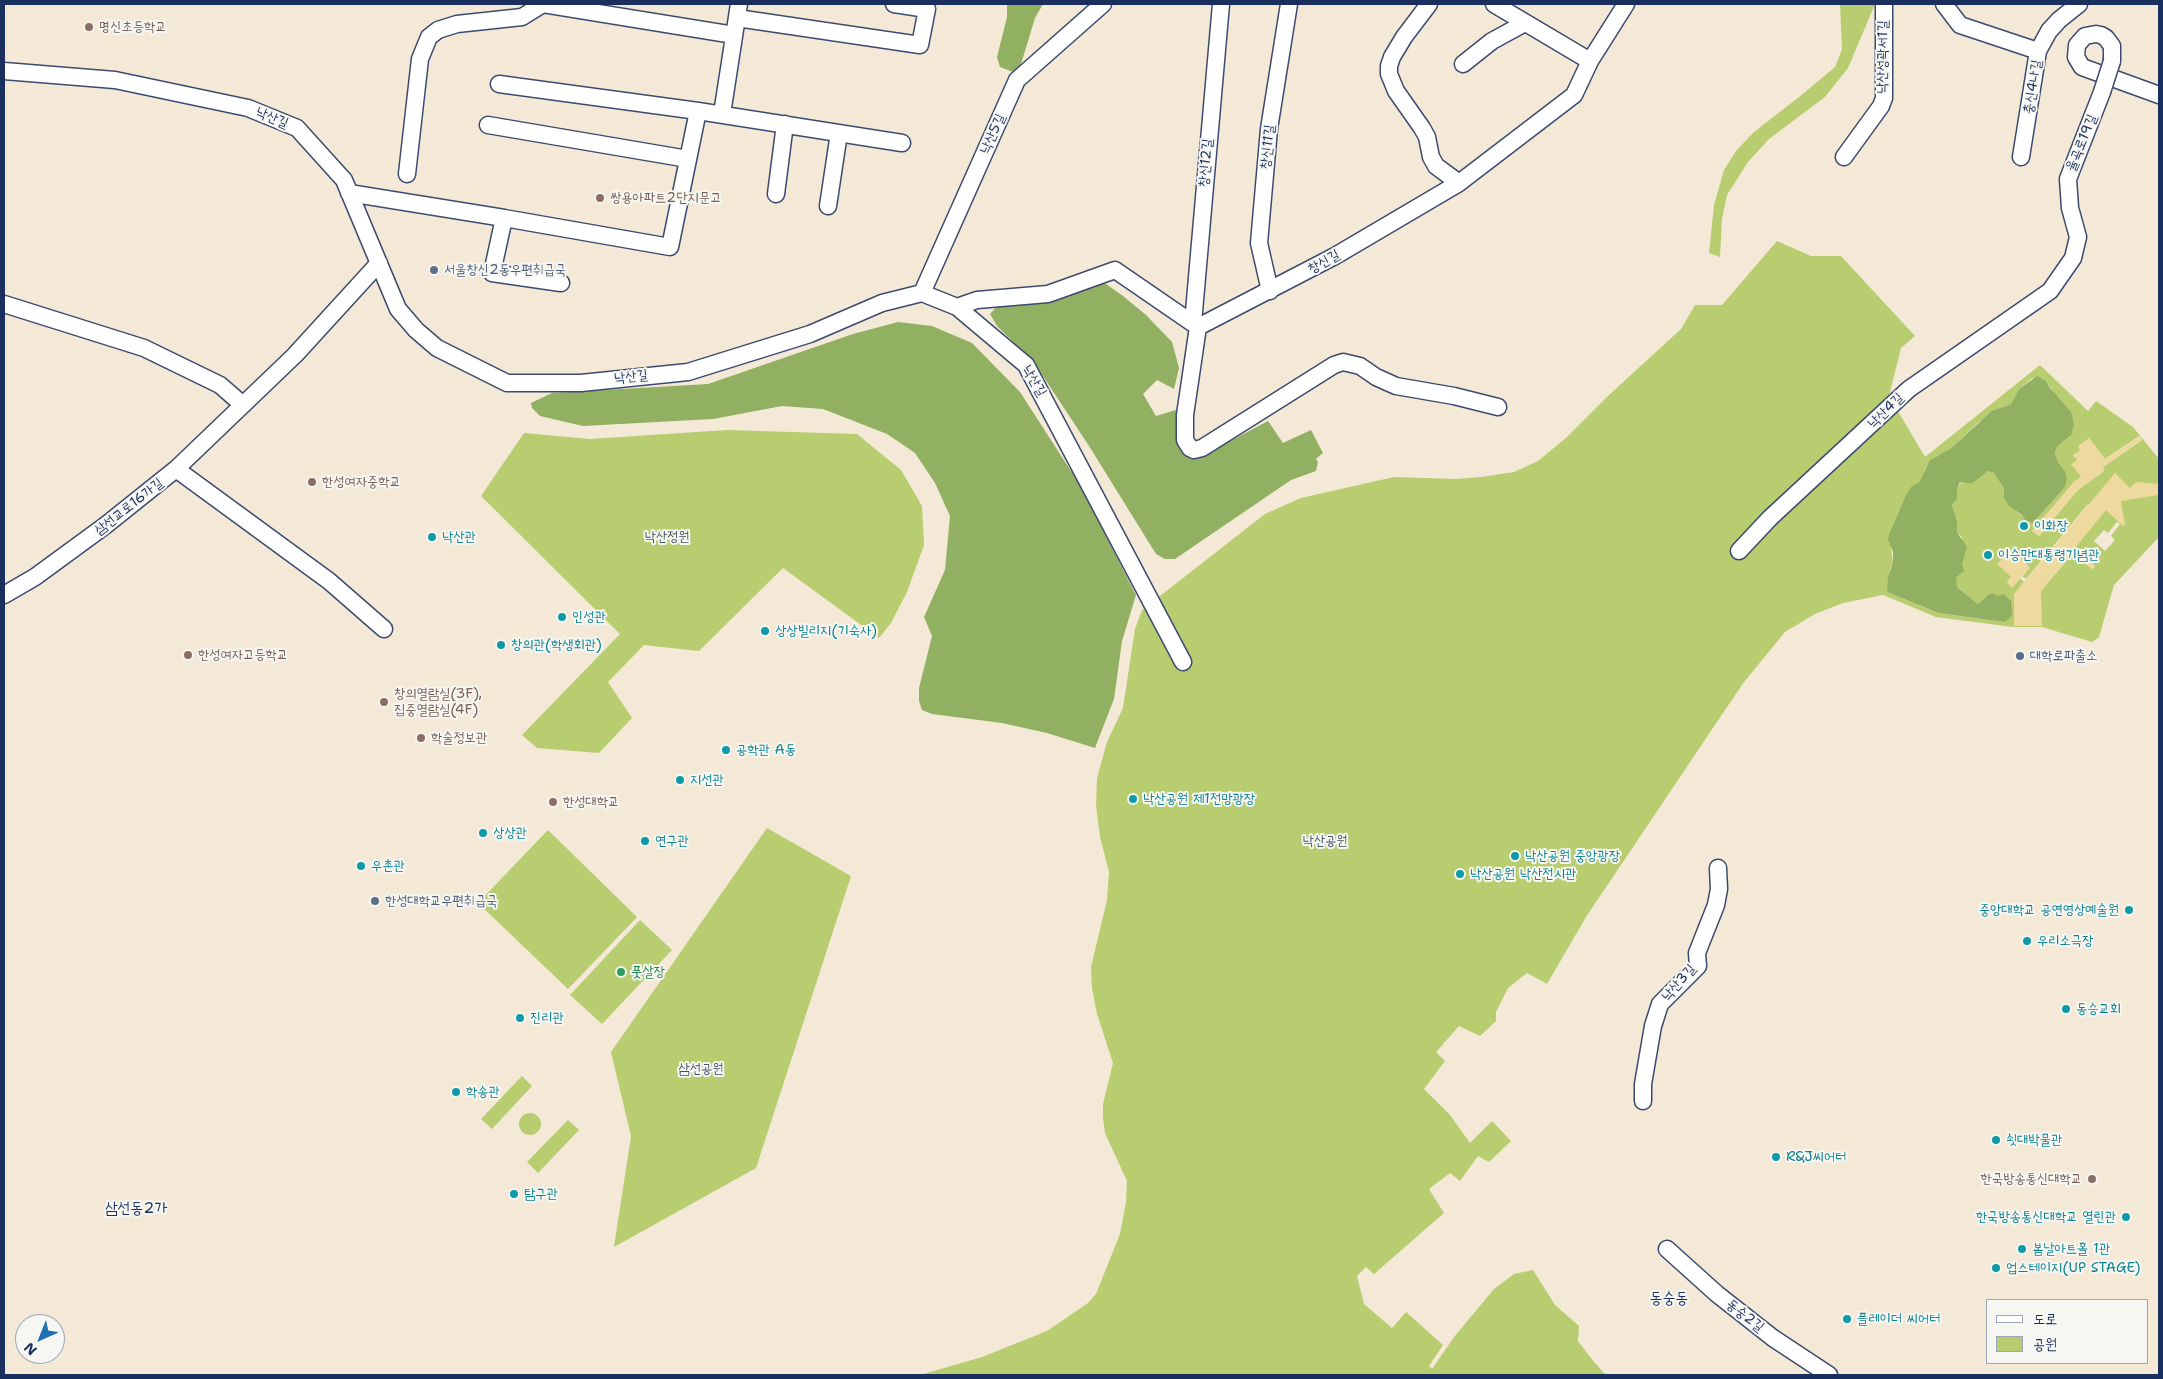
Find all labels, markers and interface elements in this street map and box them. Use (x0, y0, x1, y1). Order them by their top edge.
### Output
place label: 명신초등학교 (99, 19, 167, 35)
street label: 낙산성곽서1길 (1874, 20, 1892, 94)
marker: 명신초등학교 (83, 21, 95, 33)
street label: 충신4나길 (2020, 59, 2046, 115)
street label: 낙산길 (253, 104, 291, 132)
street label: 낙산5길 (977, 111, 1009, 157)
street label: 율곡로19길 (2063, 112, 2101, 174)
street label: 창신11길 (1257, 124, 1279, 170)
street label: 창신12길 (1196, 138, 1216, 188)
place label: 쌍용아파트2단지문고 (610, 190, 721, 206)
marker: 쌍용아파트2단지문고 (594, 192, 606, 204)
street label: 창신길 (1305, 246, 1343, 278)
place label: 서울창신2동우편취급국 (444, 262, 566, 278)
marker: 서울창신2동우편취급국 (428, 264, 440, 276)
street label: 낙산길 (1018, 362, 1050, 400)
street label: 낙산길 (613, 367, 649, 387)
street label: 낙산4길 (1864, 390, 1908, 432)
place label: 한성여자중학교 (322, 474, 401, 490)
street label: 삼선교로16가길 (91, 475, 167, 539)
marker: 한성여자중학교 (306, 476, 318, 488)
place label: 이화장 (2034, 518, 2068, 534)
marker: 이화장 (2018, 520, 2030, 532)
place label: 낙산관 (442, 529, 476, 545)
park label: 낙산정원 (644, 529, 690, 545)
marker: 낙산관 (426, 531, 438, 543)
place label: 이승만대통령기념관 (1998, 547, 2099, 563)
marker: 이승만대통령기념관 (1982, 549, 1994, 561)
place label: 인성관 (572, 609, 606, 625)
marker: 인성관 (556, 611, 568, 623)
place label: 상상빌리지(기숙사) (775, 623, 877, 639)
marker: 상상빌리지(기숙사) (759, 625, 771, 637)
place label: 창의관(학생회관) (511, 637, 602, 653)
marker: 창의관(학생회관) (495, 639, 507, 651)
place label: 한성여자고등학교 (198, 647, 288, 663)
place label: 대학로파출소 (2030, 648, 2098, 664)
marker: 한성여자고등학교 (182, 649, 194, 661)
marker: 대학로파출소 (2014, 650, 2026, 662)
place label: 창의열람실(3F), 집중열람실(4F) (394, 686, 482, 719)
marker: 창의열람실(3F), 집중열람실(4F) (378, 696, 390, 708)
place label: 학술정보관 (431, 730, 487, 746)
marker: 학술정보관 (415, 732, 427, 744)
place label: 공학관 A동 (736, 742, 796, 758)
marker: 공학관 A동 (720, 744, 732, 756)
place label: 지선관 (690, 772, 724, 788)
marker: 지선관 (674, 774, 686, 786)
place label: 낙산공원 제1전망광장 (1143, 791, 1255, 807)
marker: 낙산공원 제1전망광장 (1127, 793, 1139, 805)
place label: 한성대학교 (563, 794, 619, 810)
marker: 한성대학교 (547, 796, 559, 808)
place label: 상상관 (493, 825, 527, 841)
marker: 상상관 (477, 827, 489, 839)
place label: 연구관 (655, 833, 689, 849)
park label: 낙산공원 (1302, 833, 1348, 849)
marker: 연구관 (639, 835, 651, 847)
place label: 낙산공원 중앙광장 (1525, 848, 1620, 864)
marker: 낙산공원 중앙광장 (1509, 850, 1521, 862)
place label: 우촌관 (371, 858, 405, 874)
marker: 우촌관 (355, 860, 367, 872)
place label: 낙산공원 낙산전시관 (1470, 866, 1576, 882)
marker: 낙산공원 낙산전시관 (1454, 868, 1466, 880)
place label: 한성대학교우편취급국 (385, 893, 498, 909)
marker: 한성대학교우편취급국 (369, 895, 381, 907)
place label: 중앙대학교 공연영상예술원 (1979, 902, 2119, 918)
marker: 중앙대학교 공연영상예술원 (2123, 904, 2135, 916)
place label: 우리소극장 (2037, 933, 2093, 949)
marker: 우리소극장 (2021, 935, 2033, 947)
street label: 낙산3길 (1658, 961, 1700, 1005)
place label: 풋살장 (631, 964, 665, 980)
marker: 풋살장 (615, 966, 627, 978)
place label: 동승교회 (2076, 1001, 2121, 1017)
marker: 동승교회 (2060, 1003, 2072, 1015)
place label: 진리관 (530, 1010, 564, 1026)
marker: 진리관 (514, 1012, 526, 1024)
park label: 삼선공원 (678, 1061, 724, 1077)
place label: 학송관 (466, 1084, 500, 1100)
marker: 학송관 (450, 1086, 462, 1098)
place label: 쇳대박물관 (2006, 1132, 2062, 1148)
marker: 쇳대박물관 (1990, 1134, 2002, 1146)
place label: R&J씨어터 (1786, 1149, 1846, 1165)
marker: R&J씨어터 (1770, 1151, 1782, 1163)
place label: 한국방송통신대학교 (1981, 1171, 2082, 1187)
marker: 한국방송통신대학교 (2086, 1173, 2098, 1185)
place label: 탐구관 (524, 1186, 558, 1202)
marker: 탐구관 (508, 1188, 520, 1200)
district label: 삼선동2가 (105, 1199, 167, 1219)
place label: 한국방송통신대학교 열린관 (1976, 1209, 2116, 1225)
marker: 한국방송통신대학교 열린관 (2120, 1211, 2132, 1223)
place label: 봄날아트홀 1관 (2032, 1241, 2110, 1257)
marker: 봄날아트홀 1관 (2016, 1243, 2028, 1255)
place label: 업스테이지(UP STAGE) (2006, 1260, 2141, 1276)
marker: 업스테이지(UP STAGE) (1990, 1262, 2002, 1274)
district label: 동숭동 (1650, 1289, 1688, 1309)
street label: 동숭2길 (1723, 1296, 1767, 1336)
legend (1986, 1299, 2148, 1364)
text: 도로 (2033, 1309, 2057, 1329)
place label: 플레이더 씨어터 (1857, 1311, 1941, 1327)
marker: 플레이더 씨어터 (1841, 1313, 1853, 1325)
north arrow (15, 1314, 65, 1364)
text: 공원 (2033, 1334, 2057, 1354)
text: N (20, 1339, 41, 1359)

